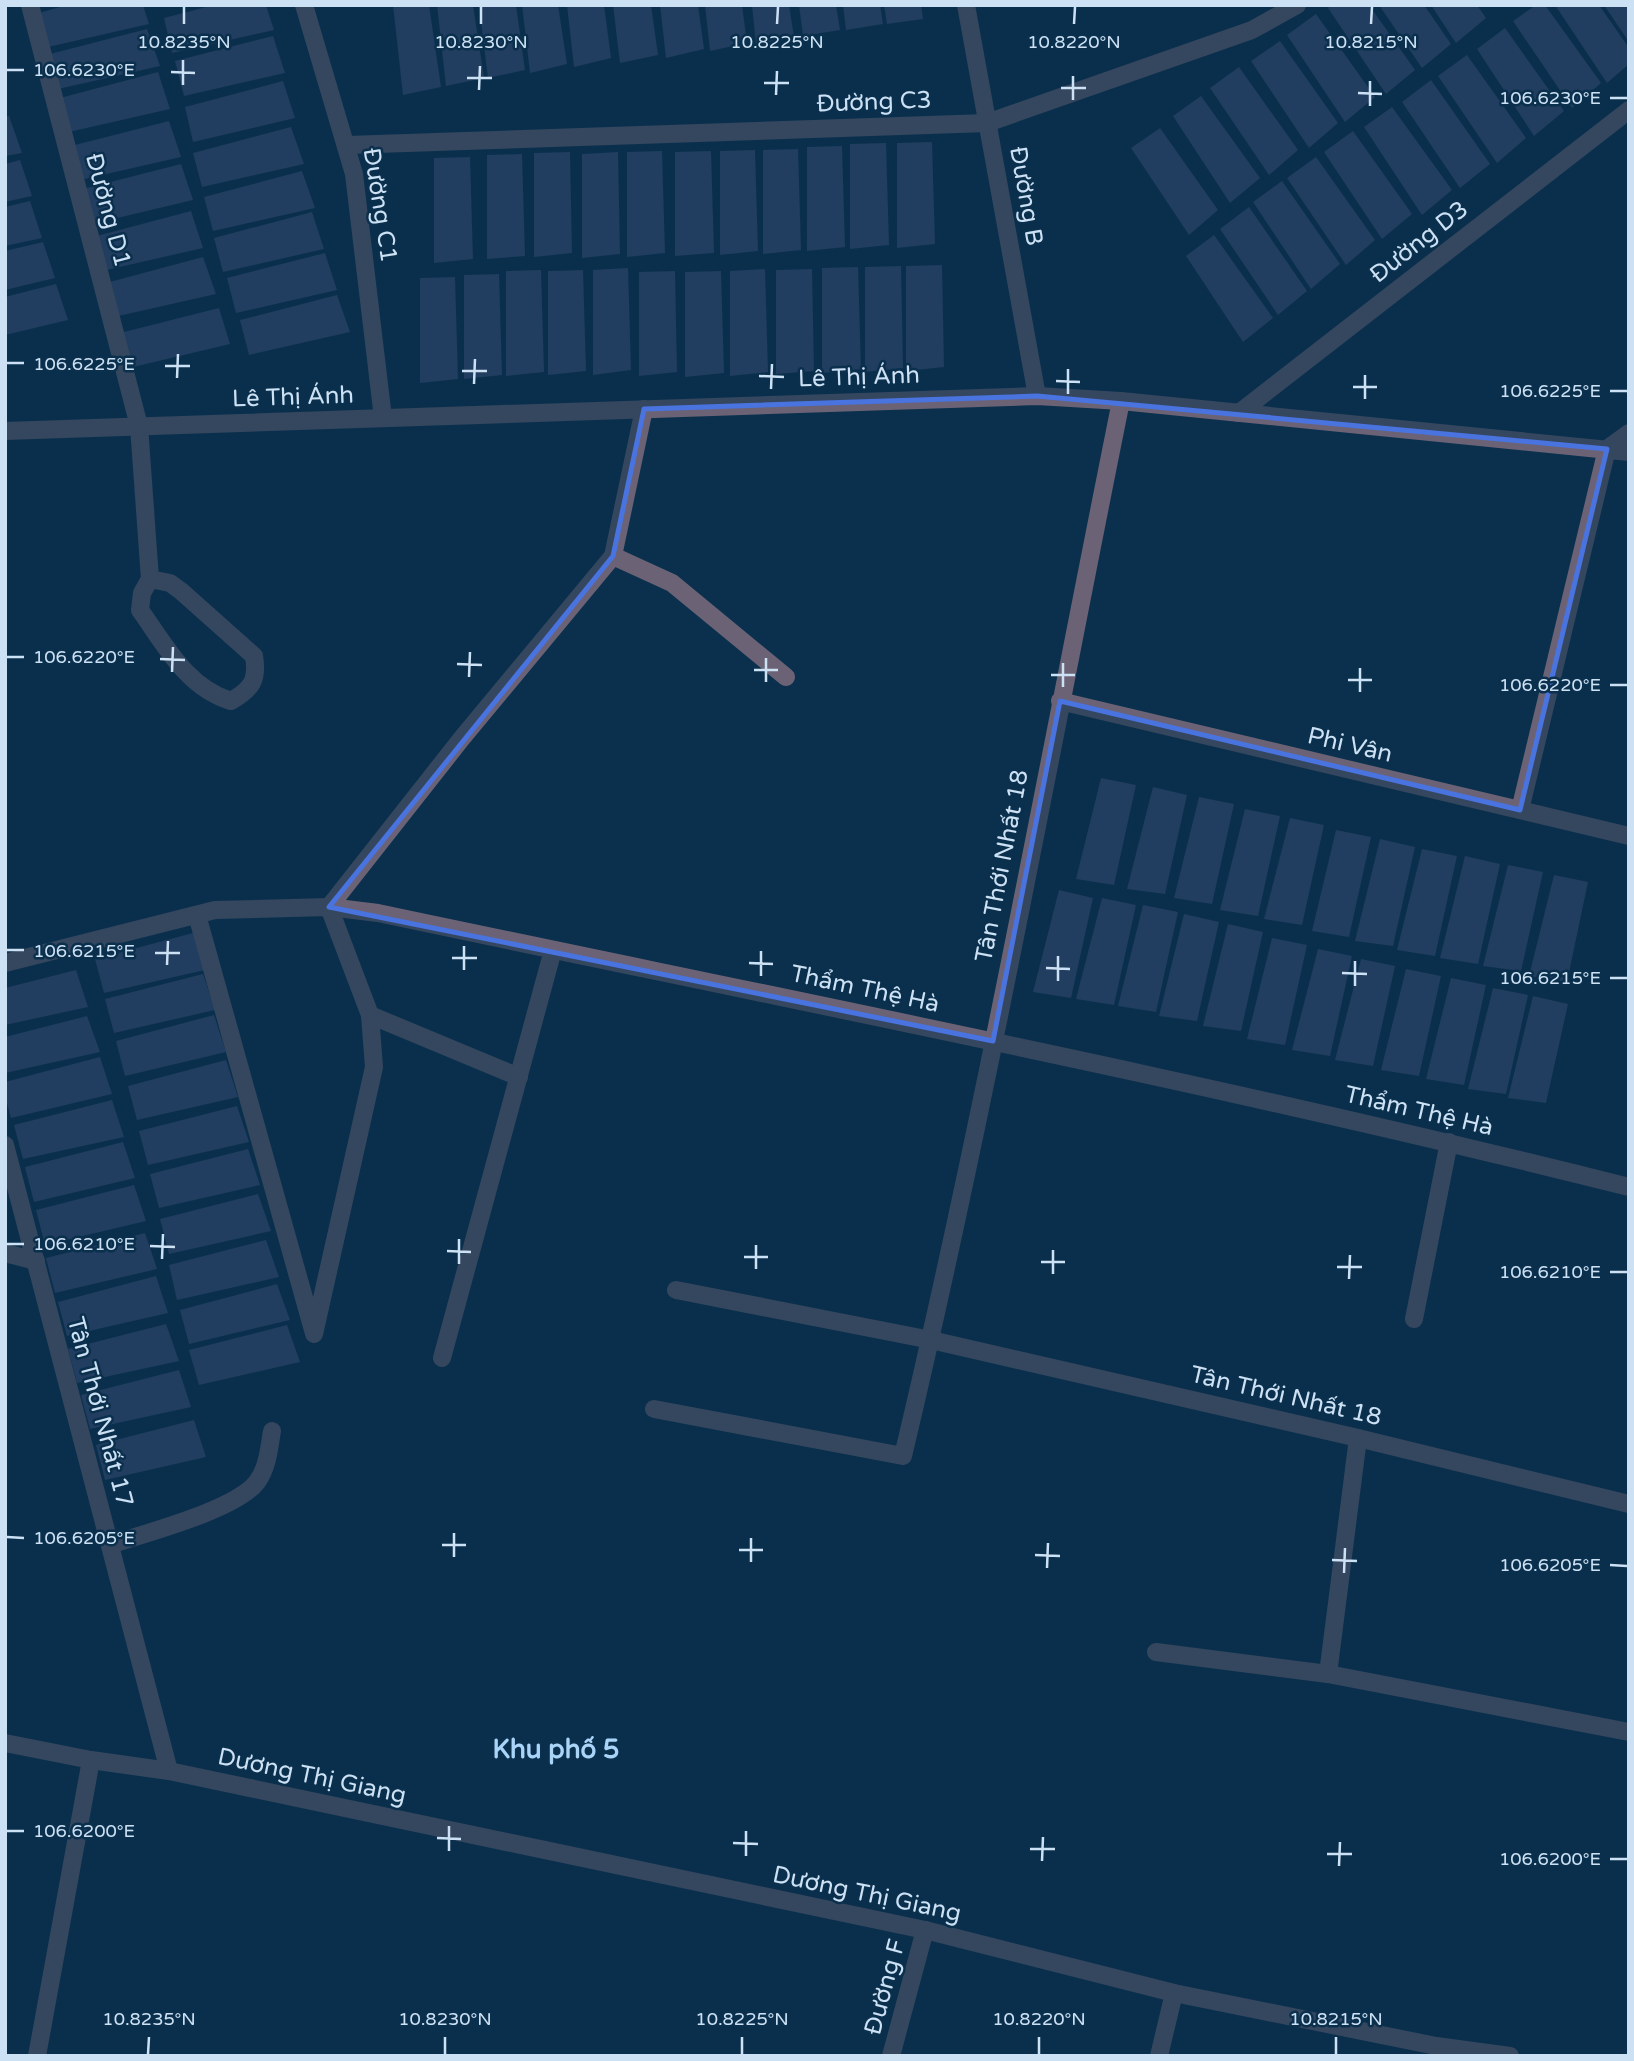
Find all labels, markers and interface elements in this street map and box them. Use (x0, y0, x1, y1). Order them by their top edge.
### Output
text: 10.8235°N (137, 31, 231, 53)
text: 10.8230°N (434, 31, 528, 53)
text: 10.8225°N (730, 31, 824, 53)
text: 10.8220°N (1027, 31, 1121, 53)
text: 10.8215°N (1324, 31, 1418, 53)
text: 106.6230°E (33, 59, 135, 81)
street label: Đường C3 (816, 85, 932, 119)
text: 106.6230°E (1499, 87, 1601, 109)
street label: Đường B (1003, 144, 1049, 248)
street label: Đường C1 (357, 146, 403, 264)
street label: Đường D1 (79, 150, 137, 270)
street label: Đường D3 (1364, 195, 1474, 289)
text: 106.6225°E (33, 353, 135, 375)
street label: Lê Thị Ánh (798, 359, 920, 394)
street label: Lê Thị Ánh (232, 379, 354, 414)
text: 106.6225°E (1499, 380, 1601, 402)
text: 106.6220°E (33, 646, 135, 668)
text: 106.6220°E (1499, 674, 1601, 696)
street label: Phi Vân (1305, 721, 1395, 769)
street label: Tân Thới Nhất 18 (969, 767, 1035, 965)
text: 106.6215°E (33, 940, 135, 962)
street label: Thẩm Thệ Hà (788, 959, 942, 1019)
text: 106.6215°E (1499, 967, 1601, 989)
street label: Thẩm Thệ Hà (1342, 1080, 1496, 1142)
text: 106.6210°E (33, 1233, 135, 1255)
text: 106.6210°E (1499, 1261, 1601, 1283)
street label: Tân Thới Nhất 17 (61, 1314, 139, 1510)
street label: Tân Thới Nhất 18 (1188, 1360, 1384, 1432)
text: 106.6205°E (33, 1527, 135, 1549)
text: 106.6205°E (1499, 1554, 1601, 1576)
district label: Khu phố 5 (493, 1734, 619, 1765)
street label: Dương Thị Giang (215, 1742, 409, 1810)
text: 106.6200°E (33, 1820, 135, 1842)
text: 106.6200°E (1499, 1848, 1601, 1870)
street label: Dương Thị Giang (770, 1860, 964, 1928)
street label: Đường F (858, 1936, 912, 2038)
text: 10.8235°N (102, 2008, 196, 2030)
text: 10.8230°N (398, 2008, 492, 2030)
text: 10.8225°N (695, 2008, 789, 2030)
text: 10.8220°N (992, 2008, 1086, 2030)
text: 10.8215°N (1289, 2008, 1383, 2030)

